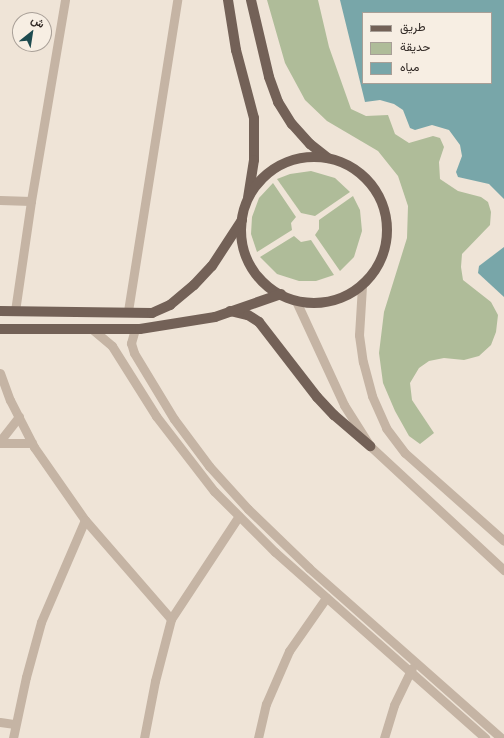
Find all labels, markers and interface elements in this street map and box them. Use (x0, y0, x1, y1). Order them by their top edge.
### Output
north arrow (12, 12, 52, 52)
legend (362, 12, 492, 84)
text: ش (29, 13, 47, 31)
text: طريق (400, 20, 425, 34)
text: حديقة (400, 40, 430, 54)
text: مياه (400, 60, 419, 74)

